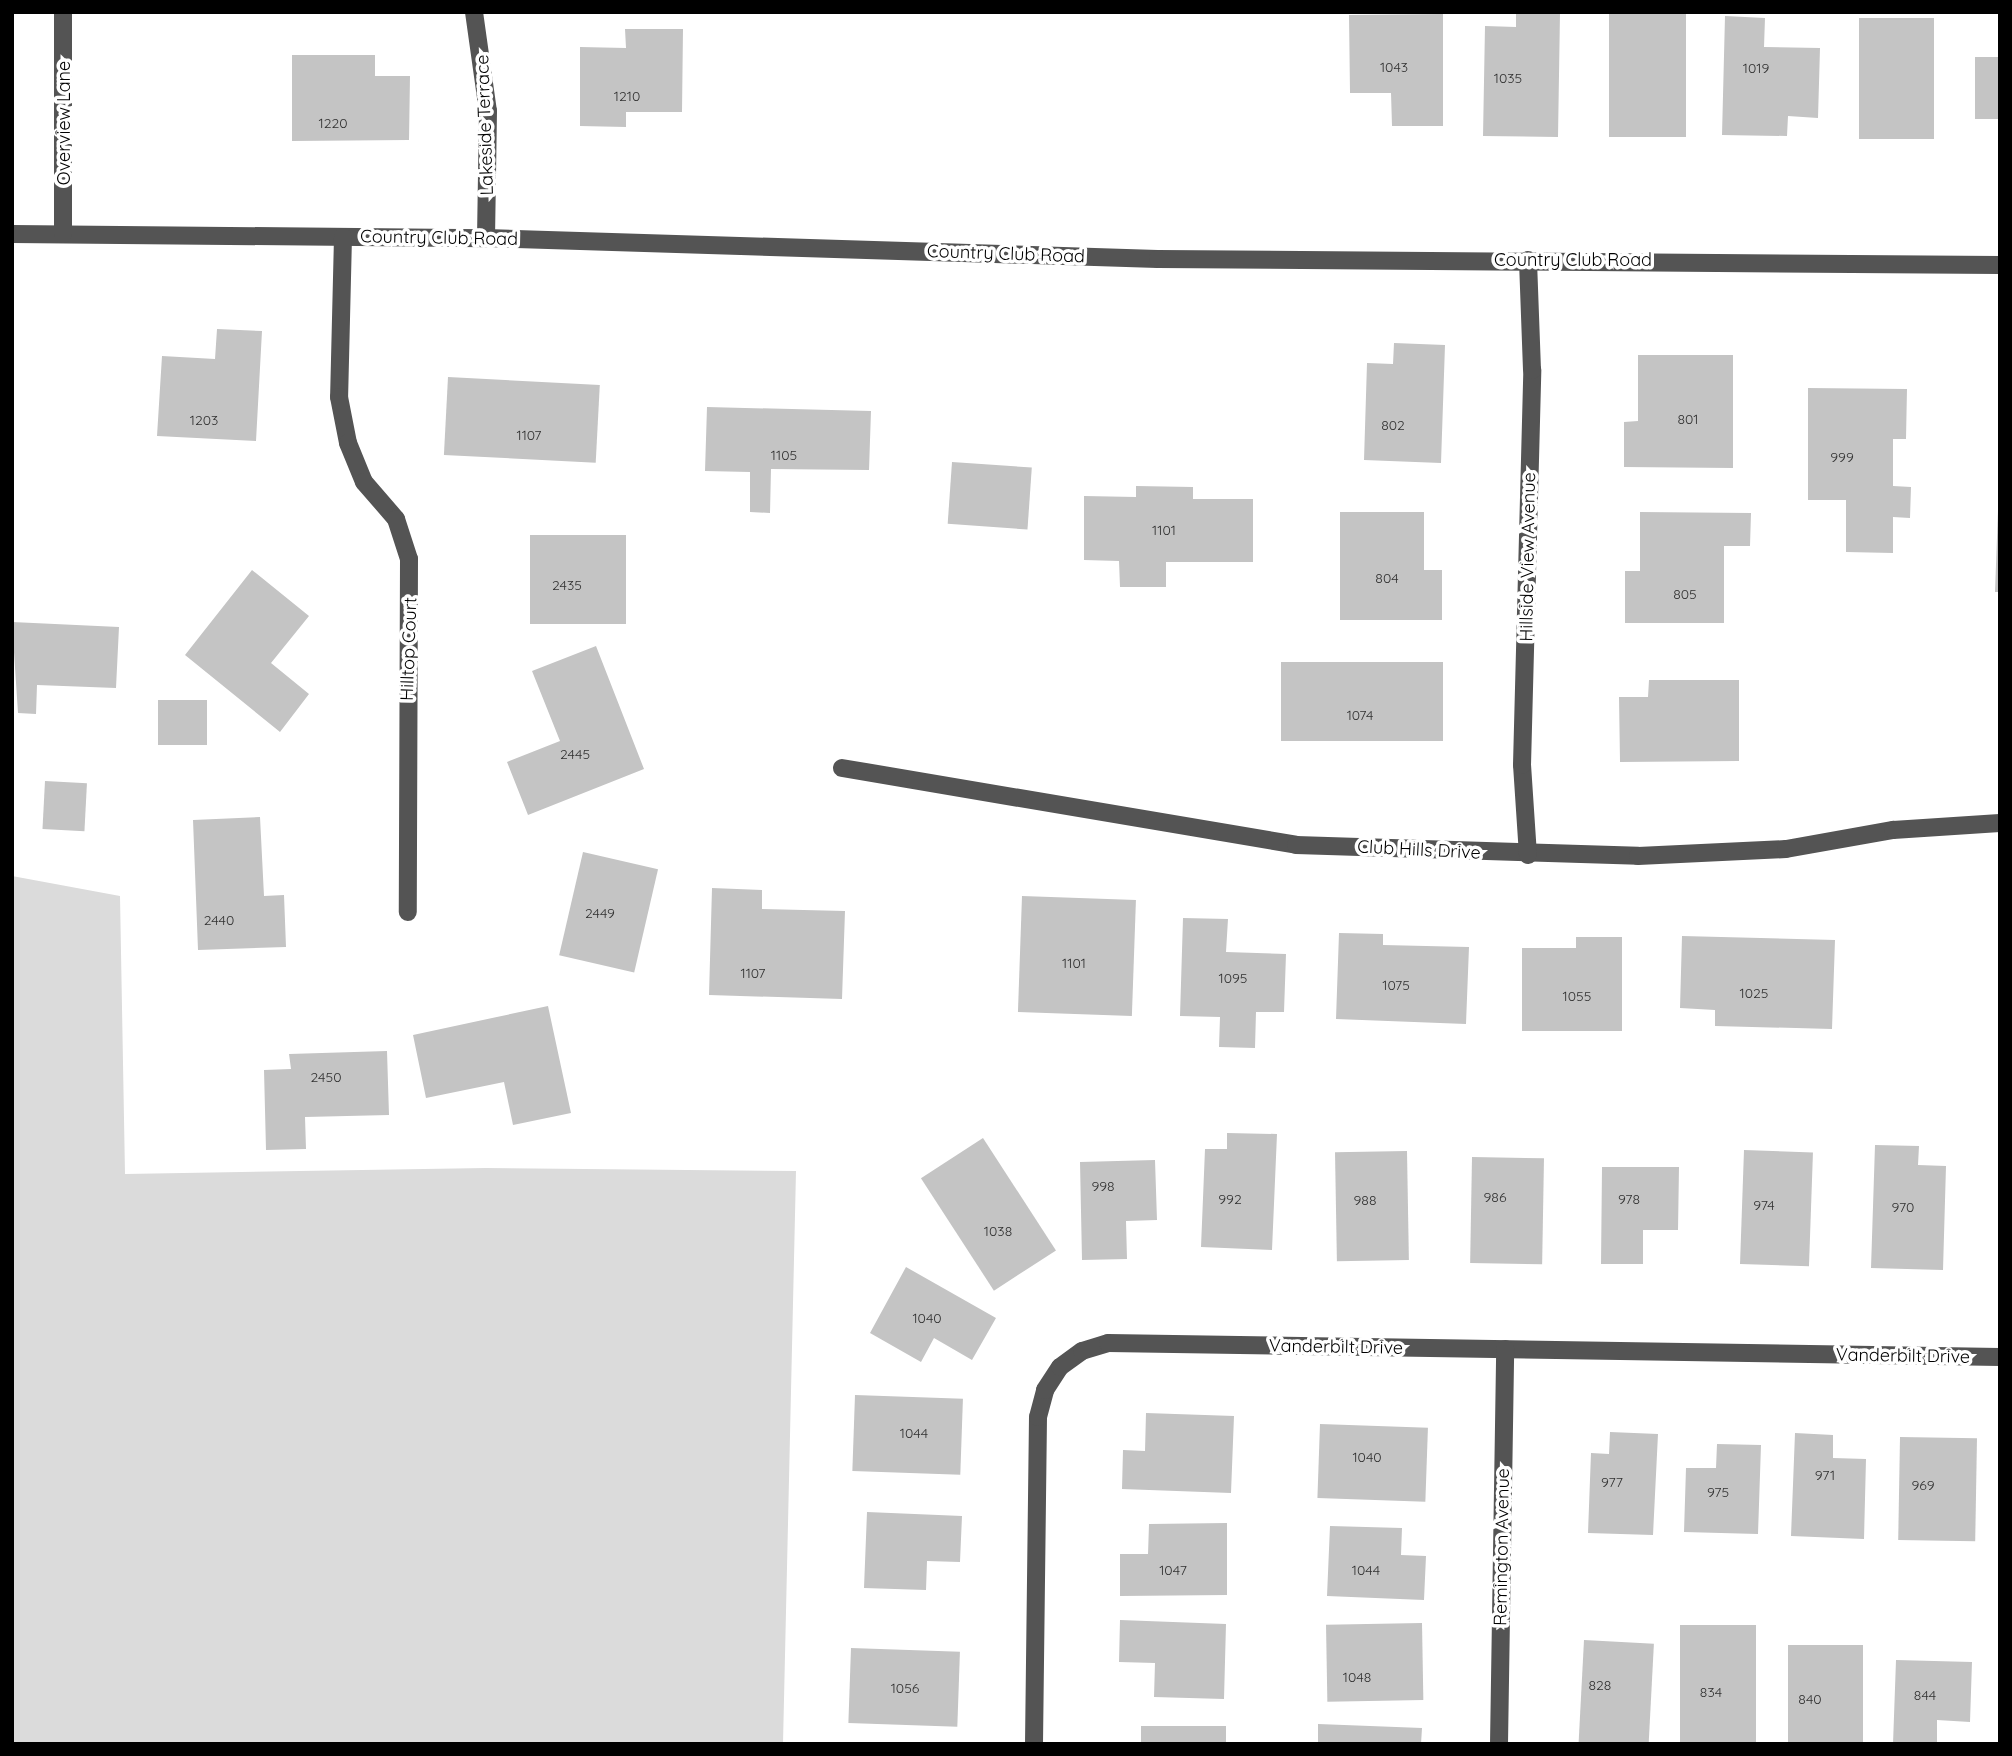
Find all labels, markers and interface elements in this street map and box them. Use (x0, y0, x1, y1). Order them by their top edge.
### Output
street label: Lakeside Terrace (472, 54, 498, 196)
house number: 1043 (1380, 59, 1408, 75)
house number: 1019 (1743, 60, 1769, 76)
street label: Overview Lane (53, 61, 75, 185)
house number: 1035 (1494, 70, 1522, 86)
house number: 1210 (614, 88, 640, 104)
house number: 1220 (318, 115, 348, 131)
street label: Country Club Road (360, 226, 518, 250)
street label: Country Club Road (927, 240, 1085, 268)
street label: Country Club Road (1494, 249, 1652, 271)
house number: 801 (1677, 411, 1699, 427)
house number: 1203 (190, 412, 218, 428)
house number: 802 (1381, 417, 1405, 433)
house number: 1107 (516, 427, 542, 443)
house number: 1105 (771, 447, 797, 463)
house number: 999 (1830, 449, 1854, 465)
street label: Hillside View Avenue (1516, 472, 1540, 642)
house number: 1101 (1152, 522, 1176, 538)
house number: 804 (1375, 570, 1399, 586)
house number: 2435 (552, 577, 582, 593)
house number: 805 (1673, 586, 1697, 602)
street label: Hilltop Court (396, 597, 422, 701)
house number: 1074 (1347, 707, 1373, 723)
house number: 2445 (560, 746, 590, 762)
street label: Club Hills Drive (1357, 836, 1481, 864)
house number: 2449 (585, 905, 615, 921)
house number: 2440 (204, 912, 234, 928)
house number: 1101 (1062, 955, 1086, 971)
house number: 1107 (740, 965, 766, 981)
house number: 1095 (1219, 970, 1247, 986)
house number: 1075 (1382, 977, 1410, 993)
house number: 1025 (1740, 985, 1768, 1001)
house number: 1055 (1563, 988, 1591, 1004)
house number: 2450 (311, 1069, 341, 1085)
house number: 998 (1091, 1178, 1115, 1194)
house number: 986 (1484, 1189, 1506, 1205)
house number: 992 (1218, 1191, 1242, 1207)
house number: 978 (1618, 1191, 1640, 1207)
house number: 988 (1354, 1192, 1376, 1208)
house number: 974 (1753, 1197, 1775, 1213)
house number: 970 (1892, 1199, 1914, 1215)
house number: 1038 (984, 1223, 1012, 1239)
house number: 1040 (912, 1310, 942, 1326)
street label: Vanderbilt Drive (1269, 1335, 1403, 1359)
street label: Vanderbilt Drive (1836, 1344, 1970, 1368)
house number: 1044 (900, 1425, 928, 1441)
house number: 1040 (1352, 1449, 1382, 1465)
house number: 971 (1815, 1467, 1835, 1483)
street label: Remington Avenue (1490, 1468, 1514, 1626)
house number: 977 (1601, 1474, 1623, 1490)
house number: 969 (1911, 1477, 1935, 1493)
house number: 975 (1707, 1484, 1729, 1500)
house number: 1047 (1159, 1562, 1187, 1578)
house number: 1044 (1352, 1562, 1380, 1578)
house number: 1048 (1343, 1669, 1371, 1685)
house number: 828 (1589, 1677, 1611, 1693)
house number: 1056 (891, 1680, 919, 1696)
house number: 834 (1700, 1684, 1722, 1700)
house number: 844 (1914, 1687, 1936, 1703)
house number: 840 (1798, 1691, 1822, 1707)

